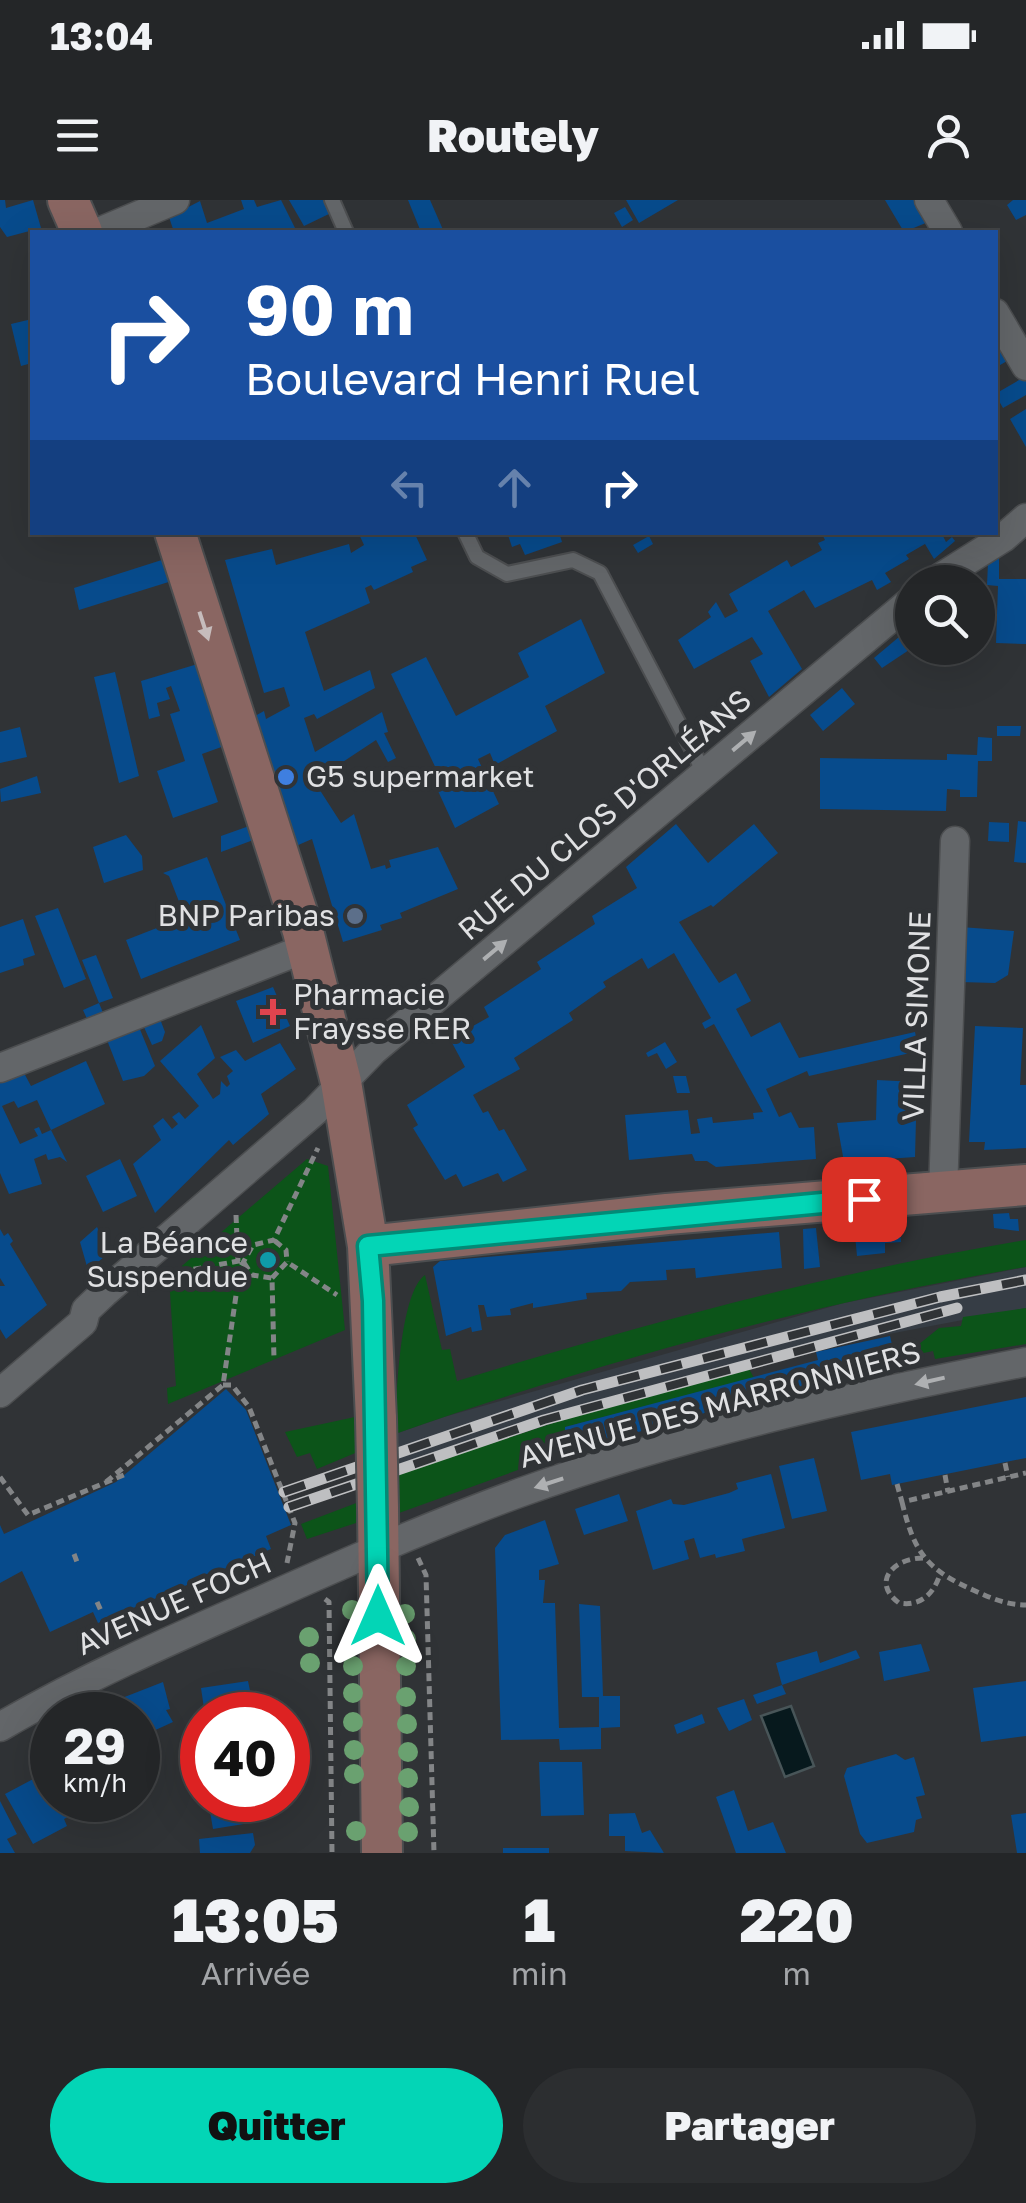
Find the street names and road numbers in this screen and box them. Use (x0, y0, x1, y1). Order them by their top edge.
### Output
street label: RUE DU CLOS D'ORLÉANS (451, 681, 758, 947)
street label: VILLA SIMONE (894, 910, 938, 1122)
street label: AVENUE DES MARRONNIERS (515, 1333, 924, 1475)
street label: AVENUE FOCH (71, 1544, 277, 1662)

